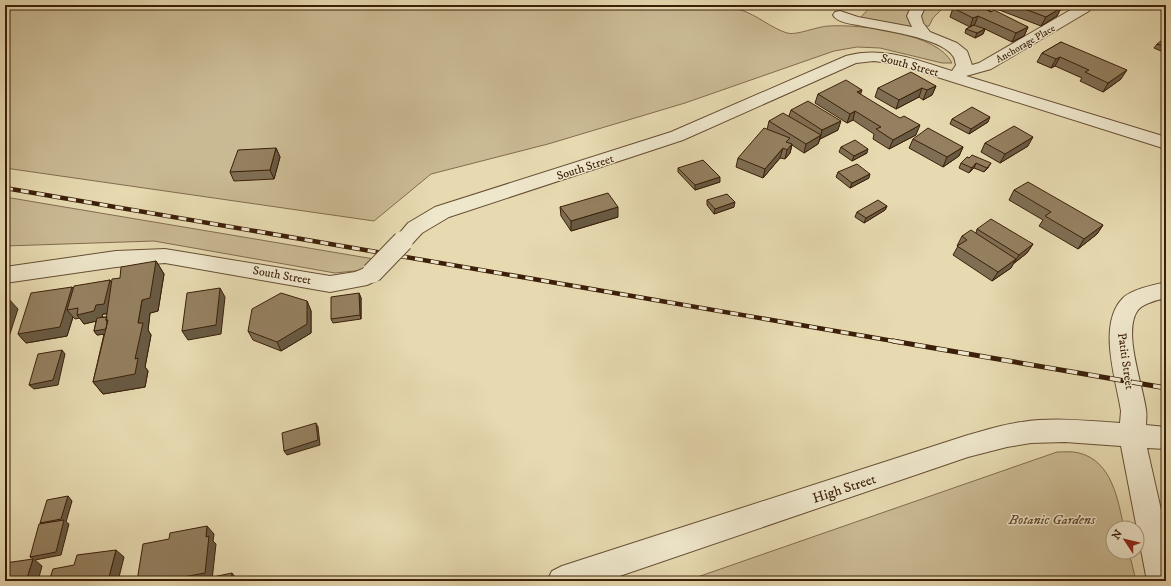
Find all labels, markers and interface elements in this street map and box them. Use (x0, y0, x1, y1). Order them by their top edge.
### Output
street label: Anchorage Place (994, 22, 1057, 66)
street label: South Street (879, 51, 940, 80)
street label: South Street (555, 151, 616, 184)
street label: South Street (252, 263, 312, 288)
street label: Patiti Street (1114, 332, 1137, 390)
street label: High Street (810, 470, 879, 508)
park label: Botanic Gardens (1008, 511, 1096, 529)
north arrow (1105, 520, 1145, 560)
text: N (1109, 527, 1126, 543)

